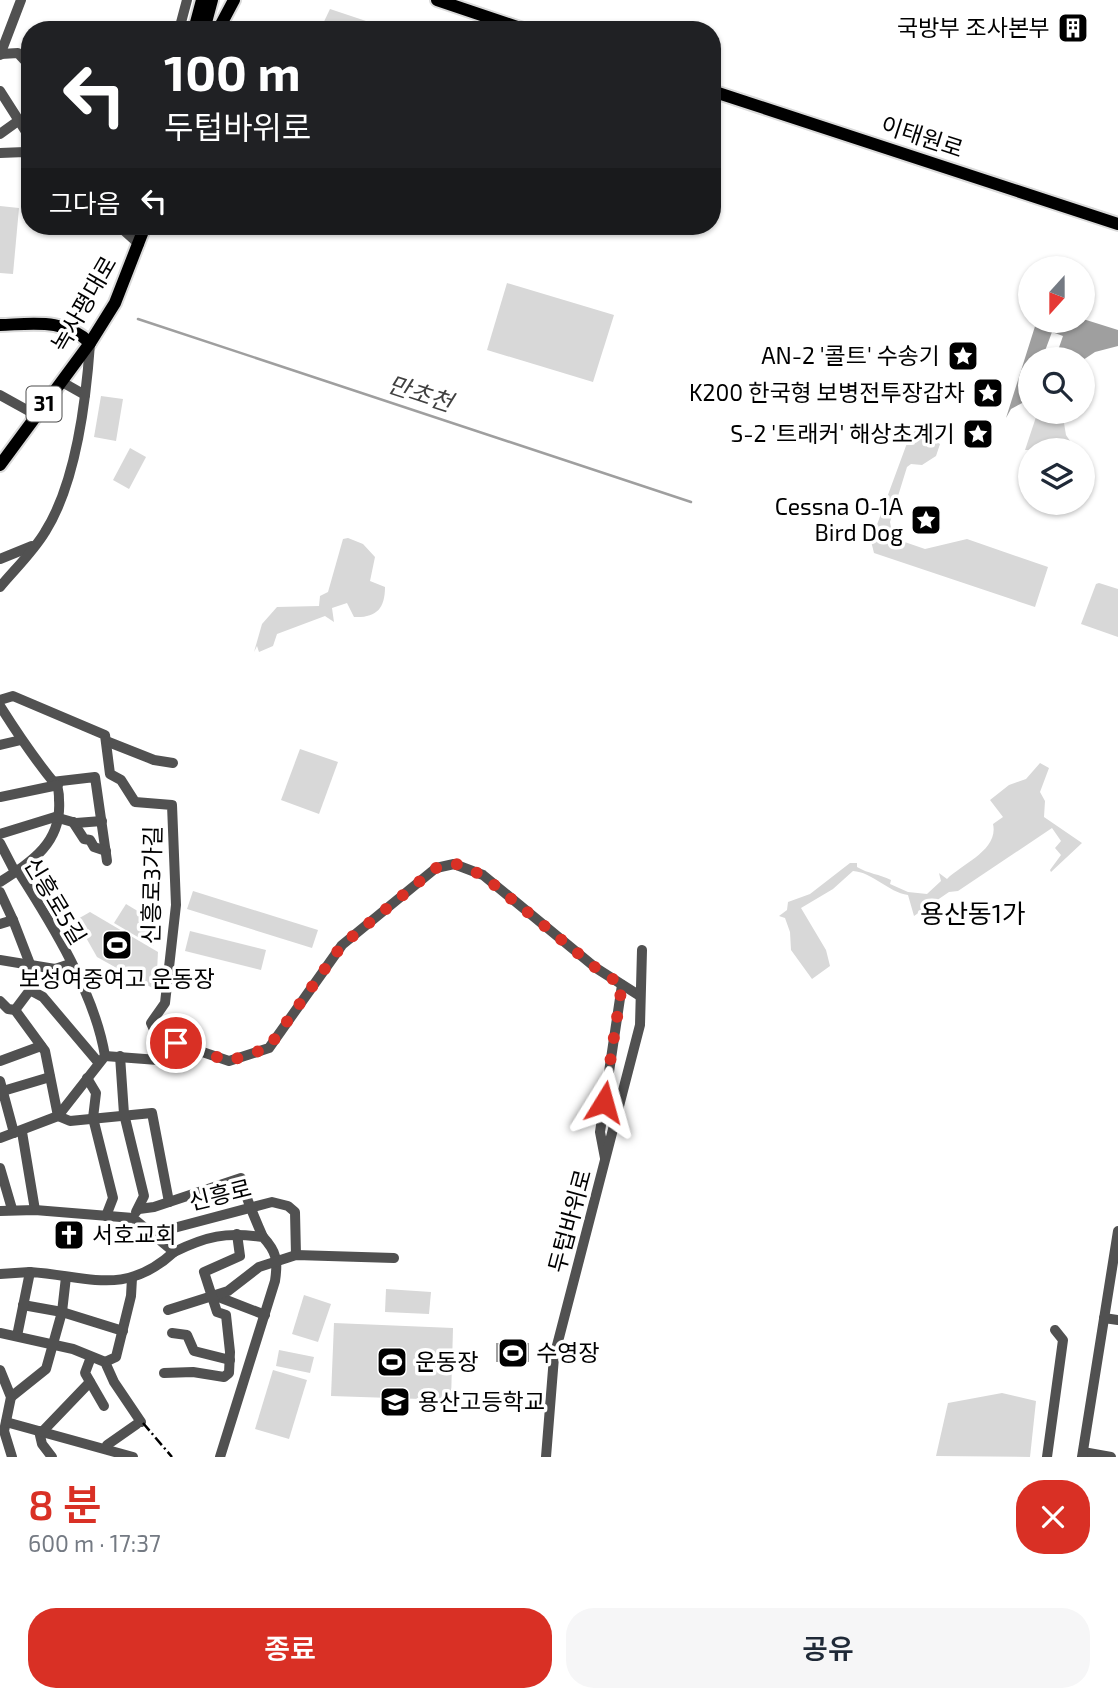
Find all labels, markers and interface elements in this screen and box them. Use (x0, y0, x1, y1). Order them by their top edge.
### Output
building icon: 국방부 조사본부 (1056, 11, 1090, 45)
place label: 국방부 조사본부 (897, 13, 1050, 41)
text: 100 m (164, 42, 301, 101)
icon: left (49, 49, 140, 140)
text: 두텁바위로 (164, 107, 311, 145)
street label: 이태원로 (878, 110, 967, 162)
icon: left (135, 182, 173, 220)
text: 그다음 (49, 187, 121, 218)
street label: 녹사평대로 (45, 251, 122, 356)
north arrow (1018, 256, 1096, 332)
map controls (1018, 256, 1095, 515)
place icon: AN-2 '콜트' 수송기 (946, 339, 980, 373)
place label: AN-2 '콜트' 수송기 (761, 341, 940, 369)
button: search (1018, 347, 1095, 424)
water label: 만초천 (384, 369, 459, 417)
place icon: K200 한국형 보병전투장갑차 (971, 376, 1005, 410)
place label: K200 한국형 보병전투장갑차 (689, 378, 965, 406)
road number: 31 (26, 386, 61, 422)
place icon: S-2 '트래커' 해상초계기 (961, 417, 995, 451)
place label: S-2 '트래커' 해상초계기 (730, 419, 955, 447)
button: layers (1018, 438, 1095, 515)
place label: Cessna O-1A Bird Dog (775, 492, 904, 546)
place icon: Cessna O-1A Bird Dog (909, 503, 943, 537)
street label: 신흥로3가길 (136, 825, 166, 945)
street label: 신흥로5길 (19, 852, 93, 949)
district label: 용산동1가 (920, 897, 1026, 928)
sports icon: 보성여중여고 운동장 (100, 928, 134, 962)
place label: 보성여중여고 운동장 (19, 964, 215, 992)
pin (146, 1013, 206, 1073)
icon: arrive (157, 1024, 195, 1062)
position arrow (567, 1065, 641, 1139)
street label: 두텁바위로 (542, 1166, 596, 1275)
street label: 신흥로 (186, 1173, 254, 1215)
church icon: 서호교회 (52, 1218, 86, 1252)
place label: 서호교회 (92, 1220, 177, 1248)
sports icon: 수영장 (496, 1336, 530, 1370)
place label: 수영장 (536, 1338, 599, 1366)
sports icon: 운동장 (375, 1345, 409, 1379)
place label: 운동장 (415, 1347, 478, 1375)
school or university icon: 용산고등학교 (378, 1385, 412, 1419)
place label: 용산고등학교 (418, 1387, 545, 1415)
text: 8 분 (28, 1478, 102, 1528)
button: close (1016, 1480, 1090, 1554)
text: 600 m · 17:37 (28, 1529, 161, 1557)
button: 종료 (28, 1608, 552, 1688)
button: 공유 (566, 1608, 1090, 1688)

